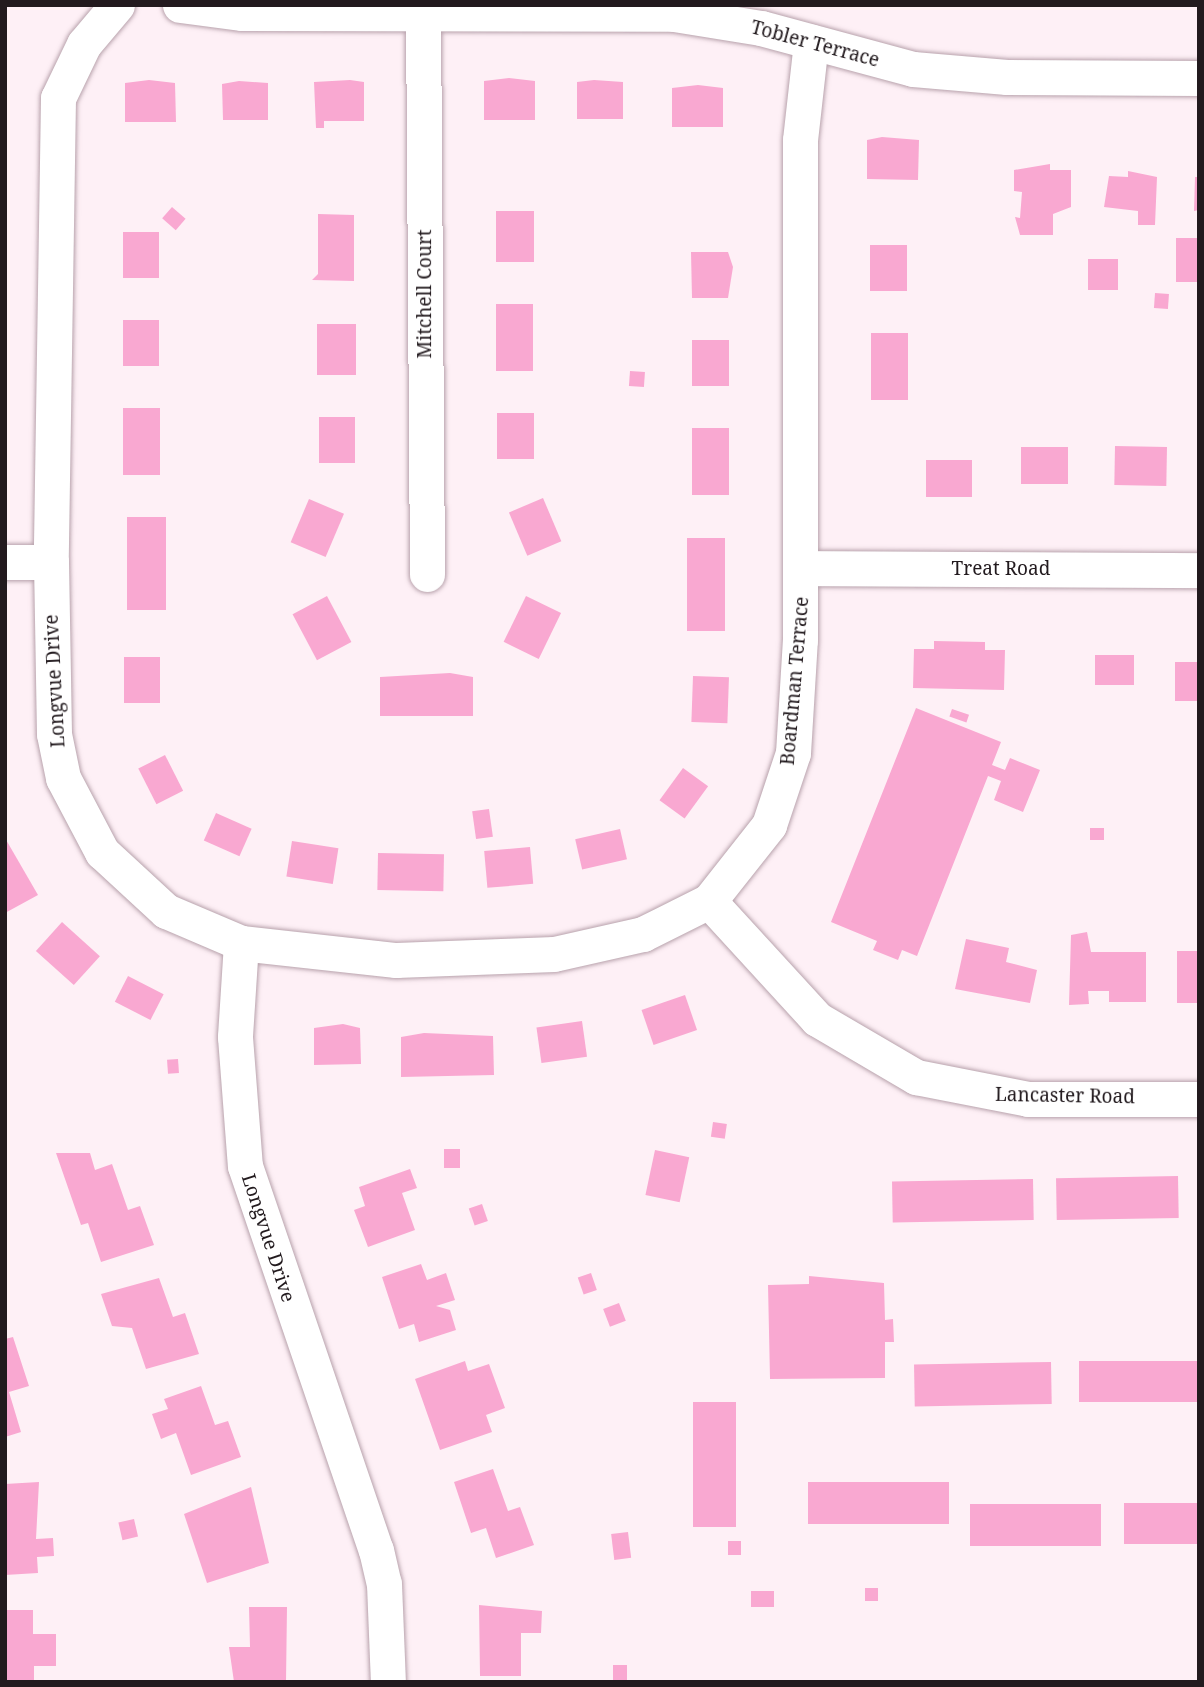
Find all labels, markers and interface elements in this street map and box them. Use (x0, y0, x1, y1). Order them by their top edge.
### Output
street label: Tobler Terrace (748, 16, 882, 72)
street label: Mitchell Court (414, 229, 436, 359)
street label: Treat Road (952, 558, 1050, 580)
street label: Boardman Terrace (776, 596, 814, 766)
street label: Longvue Drive (40, 614, 70, 748)
street label: Lancaster Road (995, 1083, 1135, 1109)
street label: Longvue Drive (237, 1171, 299, 1305)

